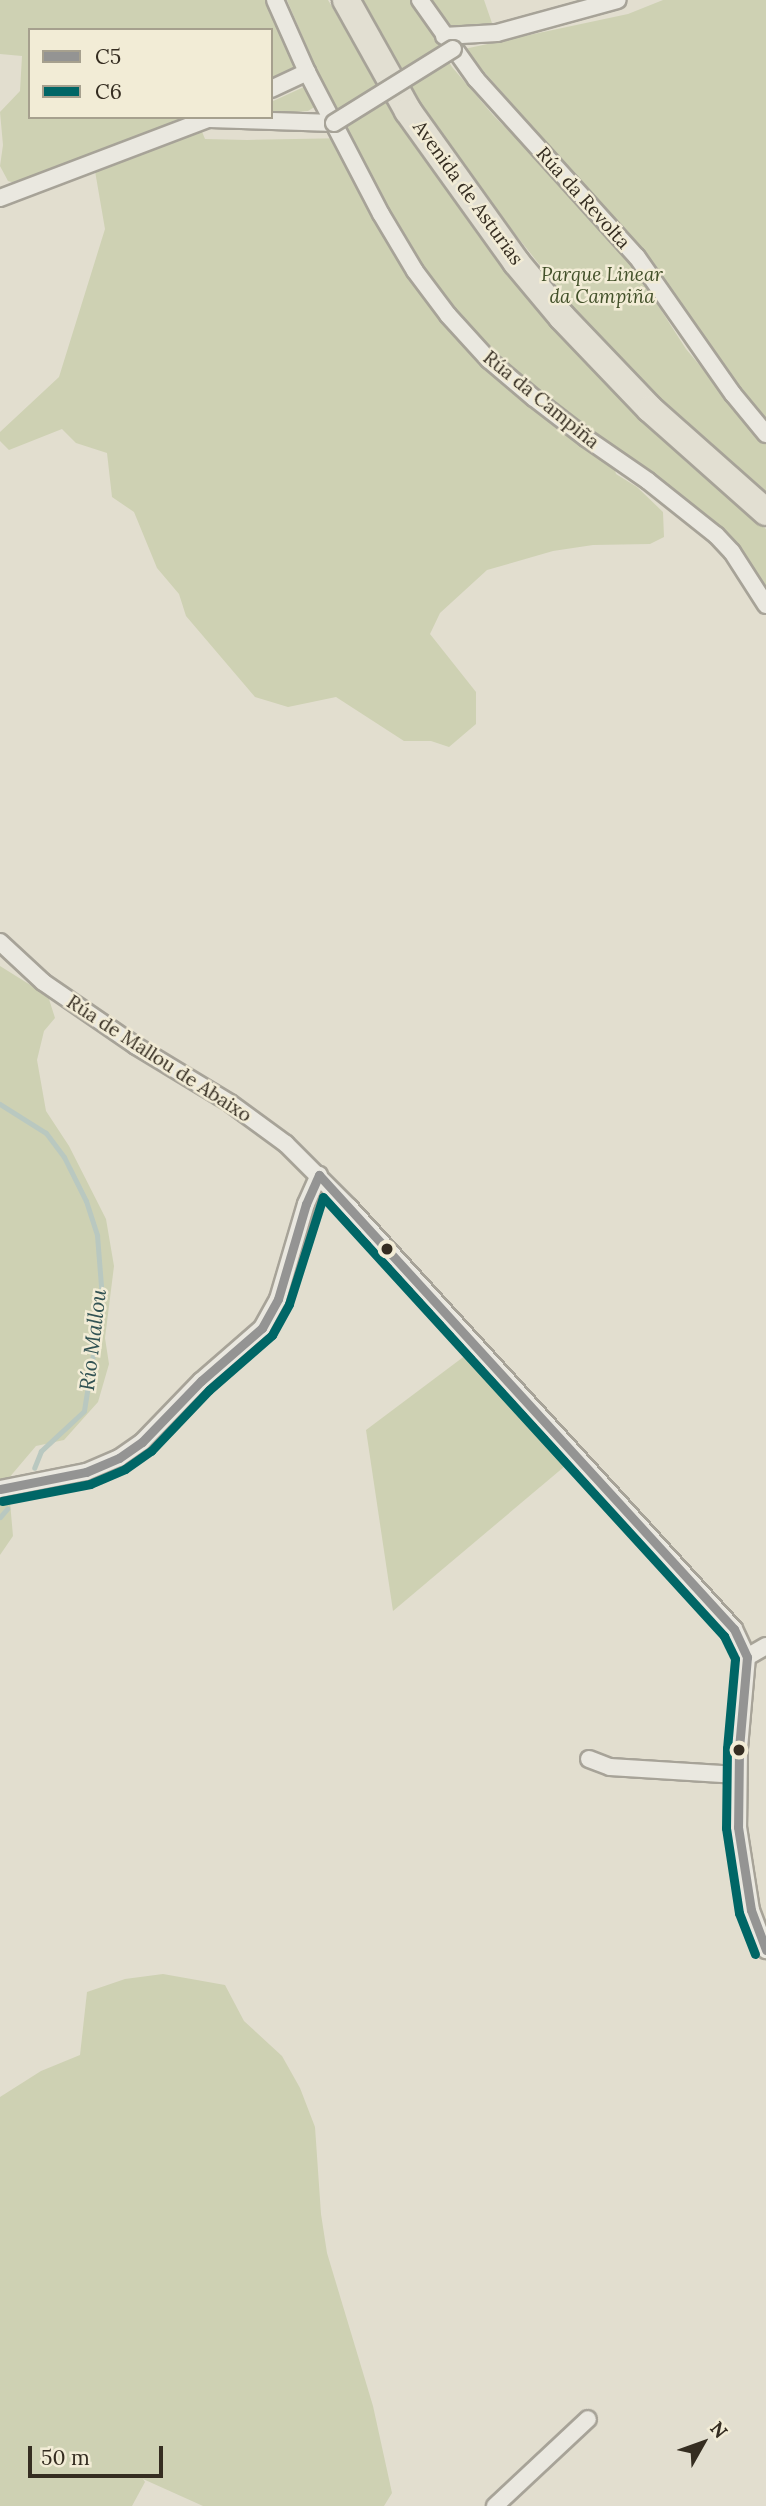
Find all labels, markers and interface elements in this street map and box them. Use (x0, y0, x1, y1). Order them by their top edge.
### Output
legend (28, 28, 273, 119)
text: C5 (95, 43, 121, 70)
text: C6 (95, 78, 122, 105)
street label: Avenida de Asturias (408, 116, 528, 270)
street label: Rúa da Revolta (531, 142, 635, 254)
park label: Parque Linear da Campiña (541, 264, 663, 308)
street label: Rúa da Campiña (479, 346, 603, 454)
street label: Rúa de Mallou de Abaixo (62, 991, 256, 1127)
unlabelled marker (380, 1242, 394, 1256)
water label: Río Mallou (74, 1288, 112, 1392)
unlabelled marker (732, 1743, 746, 1757)
north arrow (668, 2408, 738, 2478)
text: N (705, 2416, 733, 2443)
scale bar (32, 2432, 166, 2476)
text: 50 m (41, 2444, 90, 2471)

